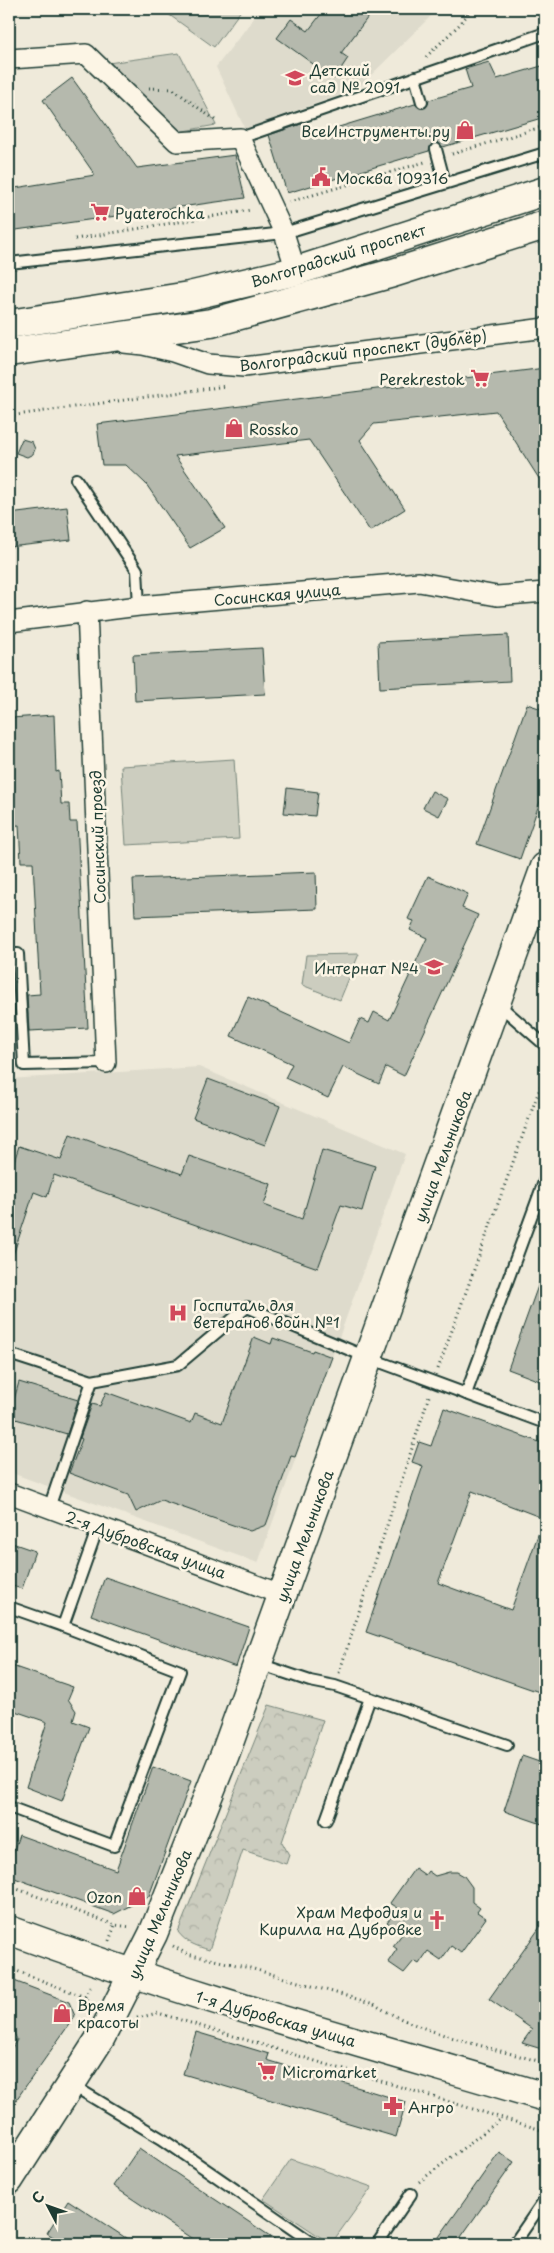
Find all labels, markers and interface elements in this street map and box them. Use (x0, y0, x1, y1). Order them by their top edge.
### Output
place label: Детский сад № 2091 (309, 58, 400, 98)
school or university icon: Детский сад № 2091 (284, 67, 306, 89)
place label: ВсеИнструменты.ру (301, 119, 450, 142)
shop icon: ВсеИнструменты.ру (454, 119, 476, 141)
public building icon: Москва 109316 (310, 166, 332, 188)
place label: Москва 109316 (336, 166, 448, 189)
supermarket icon: Pyaterochka (89, 201, 111, 223)
place label: Pyaterochka (115, 201, 205, 224)
street label: Волгоградский проспект (248, 217, 429, 293)
street label: Волгоградский проспект (дублёр) (238, 323, 488, 377)
place label: Perekrestok (379, 367, 466, 390)
supermarket icon: Perekrestok (469, 367, 491, 389)
shop icon: Rossko (223, 417, 245, 439)
place label: Rossko (249, 417, 298, 440)
street label: Сосинская улица (213, 577, 342, 611)
street label: Сосинский проезд (83, 770, 111, 904)
place label: Интернат №4 (314, 956, 419, 979)
school or university icon: Интернат №4 (423, 956, 445, 978)
street label: улица Мельникова (407, 1086, 477, 1225)
place label: Госпиталь для ветеранов войн №1 (193, 1293, 340, 1333)
hospital icon: Госпиталь для ветеранов войн №1 (167, 1302, 189, 1324)
street label: улица Мельникова (269, 1466, 339, 1605)
street label: 2-я Дубровская улица (62, 1504, 230, 1584)
street label: улица Мельникова (121, 1845, 197, 1983)
place label: Ozon (86, 1885, 122, 1908)
shop icon: Ozon (126, 1885, 148, 1907)
place label: Храм Мефодия и Кирилла на Дубровке (259, 1900, 422, 1940)
church icon: Храм Мефодия и Кирилла на Дубровке (426, 1909, 448, 1931)
street label: 1-я Дубровская улица (193, 1984, 359, 2052)
place label: Время красоты (77, 1993, 139, 2033)
shop icon: Время красоты (51, 2002, 73, 2024)
supermarket icon: Micromarket (256, 2060, 278, 2082)
place label: Micromarket (282, 2060, 377, 2083)
pharmacy icon: Ангро (382, 2095, 404, 2117)
place label: Ангро (408, 2095, 454, 2118)
north arrow (22, 2180, 72, 2230)
text: С (26, 2186, 49, 2208)

